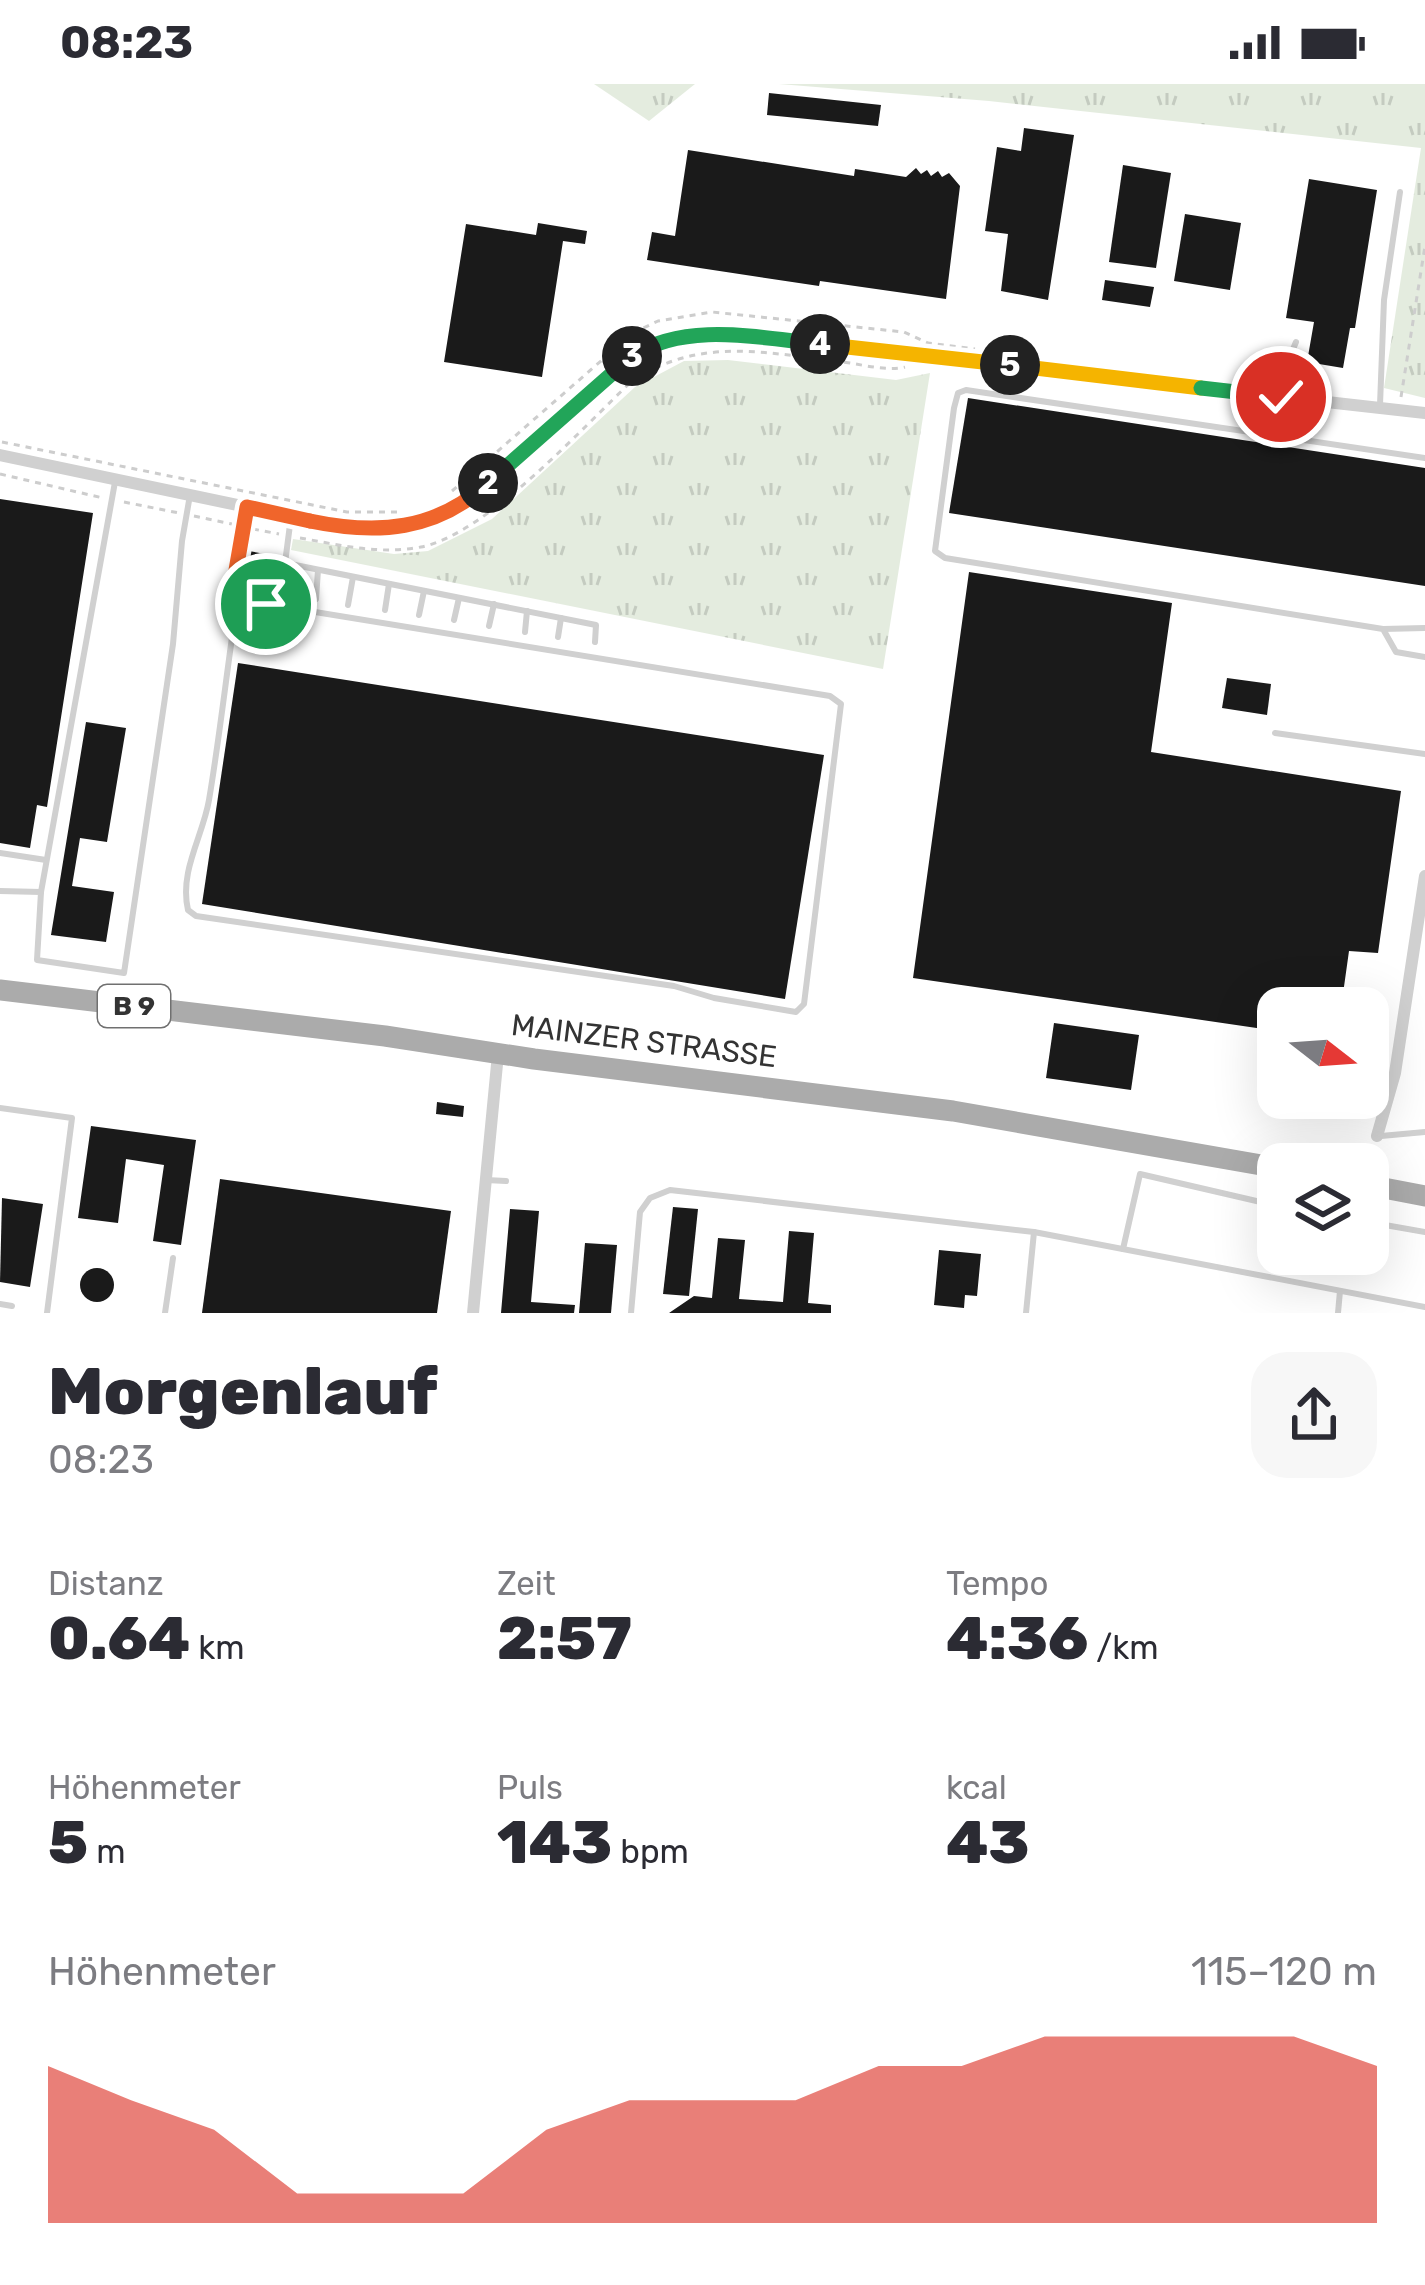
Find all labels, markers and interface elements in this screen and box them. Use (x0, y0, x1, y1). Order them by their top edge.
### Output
text: 08:23 (60, 16, 193, 69)
pin: 4 (790, 314, 850, 374)
text: 4 (809, 324, 831, 363)
pin: 3 (602, 326, 662, 386)
pin: 5 (980, 335, 1040, 395)
text: 3 (621, 336, 643, 375)
text: 5 (999, 345, 1021, 384)
pin (1230, 346, 1332, 448)
icon: check (1248, 364, 1314, 430)
pin: 2 (458, 453, 518, 513)
text: 2 (477, 463, 499, 502)
pin (215, 553, 317, 655)
icon: arrive (233, 571, 299, 637)
road number: B 9 (98, 985, 170, 1027)
north arrow (1257, 987, 1389, 1119)
map controls (1257, 987, 1389, 1275)
street label: MAINZER STRASSE (509, 1007, 779, 1075)
button: layers (1257, 1143, 1389, 1275)
text: Morgenlauf (48, 1352, 438, 1431)
button: share (1251, 1352, 1377, 1478)
text: 08:23 (48, 1437, 154, 1483)
text: Distanz (48, 1564, 163, 1603)
text: Zeit (497, 1564, 556, 1603)
text: Tempo (946, 1564, 1048, 1603)
text: 0.64 (48, 1603, 190, 1674)
text: 2:57 (497, 1603, 632, 1674)
text: 4:36 (946, 1603, 1088, 1674)
text: km (190, 1628, 245, 1667)
text: /km (1088, 1628, 1159, 1667)
text: Höhenmeter (48, 1768, 241, 1807)
text: Puls (497, 1768, 563, 1807)
text: kcal (946, 1768, 1007, 1807)
text: 5 (48, 1807, 88, 1878)
text: 143 (497, 1807, 612, 1878)
text: 43 (946, 1807, 1030, 1878)
text: m (88, 1832, 126, 1871)
text: bpm (612, 1832, 689, 1871)
text: Höhenmeter (48, 1949, 276, 1995)
text: 115–120 m (1191, 1949, 1377, 1995)

